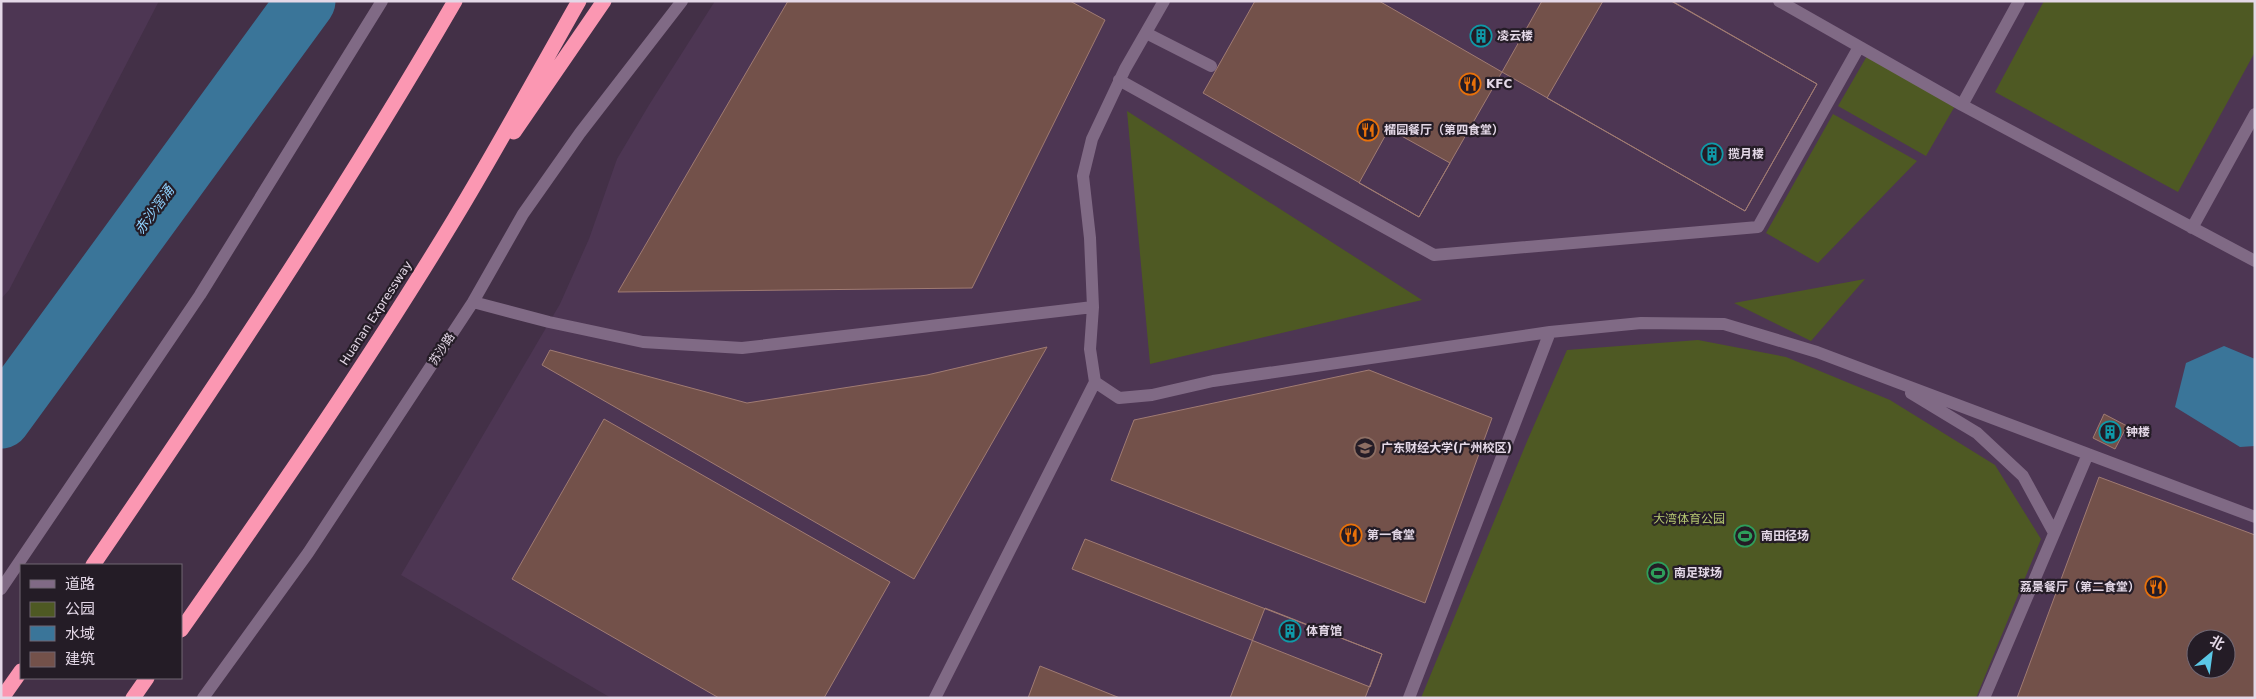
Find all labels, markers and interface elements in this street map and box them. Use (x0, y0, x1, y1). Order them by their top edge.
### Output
building icon: 凌云楼 (1469, 24, 1493, 48)
place label: 凌云楼 (1497, 29, 1533, 43)
restaurant icon: KFC (1458, 72, 1482, 96)
place label: KFC (1486, 77, 1512, 91)
restaurant icon: 榴园餐厅（第四食堂） (1356, 118, 1380, 142)
place label: 榴园餐厅（第四食堂） (1384, 123, 1504, 137)
building icon: 揽月楼 (1700, 142, 1724, 166)
place label: 揽月楼 (1728, 147, 1764, 161)
water label: 赤沙滘涌 (131, 181, 178, 237)
street label: Huanan Expressway (337, 258, 415, 368)
street label: 苏沙路 (426, 330, 458, 368)
building icon: 钟楼 (2098, 420, 2122, 444)
place label: 钟楼 (2126, 425, 2150, 439)
school or university icon: 广东财经大学(广州校区) (1353, 436, 1377, 460)
place label: 广东财经大学(广州校区) (1381, 441, 1512, 455)
park label: 大湾体育公园 (1653, 512, 1725, 526)
restaurant icon: 第一食堂 (1339, 523, 1363, 547)
sports icon: 南田径场 (1733, 524, 1757, 548)
place label: 第一食堂 (1367, 528, 1415, 542)
place label: 南田径场 (1761, 529, 1809, 543)
sports icon: 南足球场 (1646, 561, 1670, 585)
legend (20, 564, 182, 679)
place label: 南足球场 (1674, 566, 1722, 580)
text: 道路 (65, 575, 95, 593)
restaurant icon: 荔景餐厅（第二食堂） (2144, 575, 2168, 599)
place label: 荔景餐厅（第二食堂） (2020, 580, 2140, 594)
text: 公园 (65, 600, 95, 618)
building icon: 体育馆 (1278, 619, 1302, 643)
place label: 体育馆 (1306, 624, 1342, 638)
text: 水域 (65, 625, 95, 643)
north arrow (2186, 629, 2236, 679)
text: 北 (2207, 632, 2227, 653)
text: 建筑 (65, 650, 95, 668)

